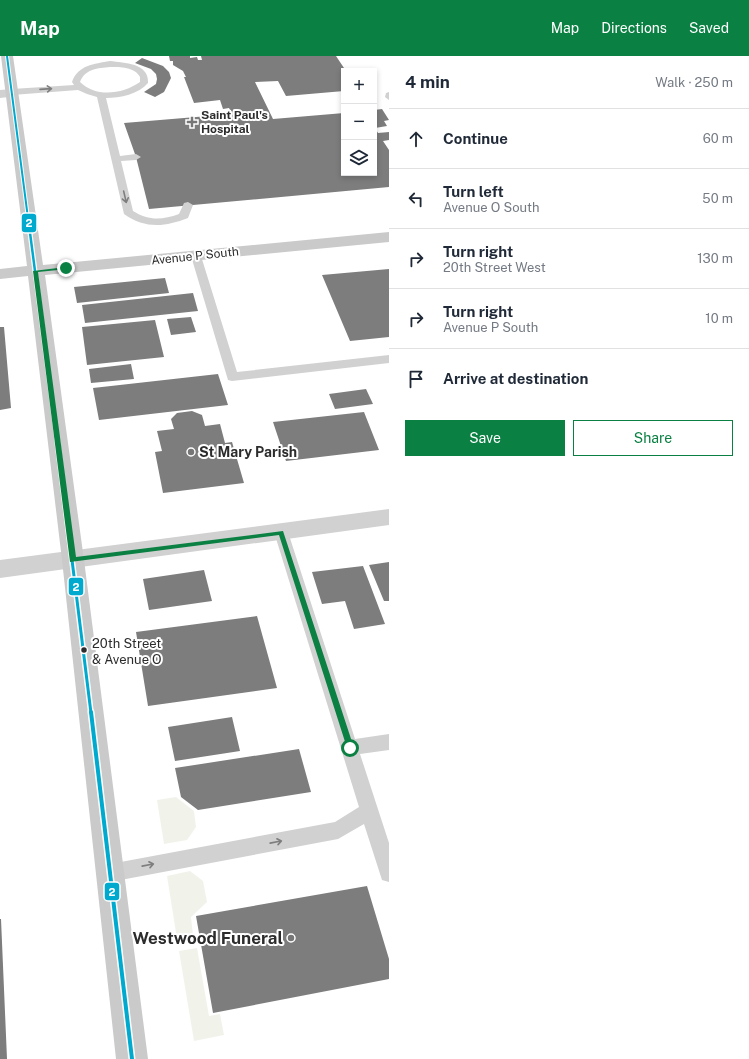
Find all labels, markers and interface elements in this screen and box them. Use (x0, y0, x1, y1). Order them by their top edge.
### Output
text: Map (20, 17, 60, 39)
text: Map (551, 20, 579, 36)
text: Directions (601, 20, 667, 36)
text: Saved (689, 20, 729, 36)
map controls (341, 68, 377, 176)
button: + (341, 68, 377, 104)
text: 4 min (405, 72, 450, 92)
text: Walk · 250 m (655, 75, 733, 90)
one-way arrow (39, 85, 52, 93)
button: − (341, 104, 377, 140)
place label: Saint Paul's Hospital (201, 108, 268, 136)
marker: Saint Paul's Hospital (186, 116, 198, 128)
icon: ahead (405, 128, 427, 150)
text: Continue (443, 130, 508, 147)
text: 60 m (703, 131, 733, 146)
button: layers (341, 140, 377, 176)
text: Turn left (443, 183, 504, 200)
icon: left (405, 188, 427, 210)
one-way arrow (121, 190, 129, 203)
text: 50 m (702, 191, 733, 206)
text: Avenue O South (443, 200, 540, 215)
line badge: 2 (21, 213, 37, 233)
text: 2 (26, 217, 33, 229)
text: Turn right (443, 243, 513, 260)
street label: Avenue P South (151, 244, 240, 268)
icon: right (405, 248, 427, 270)
text: 130 m (697, 251, 733, 266)
route end (57, 259, 75, 277)
text: 20th Street West (443, 260, 546, 275)
text: Turn right (443, 303, 513, 320)
icon: right (405, 308, 427, 330)
text: 10 m (705, 311, 733, 326)
text: Avenue P South (443, 320, 538, 335)
icon: arrive (405, 368, 427, 390)
text: Arrive at destination (443, 370, 588, 387)
button: Save (405, 420, 565, 456)
button: Share (573, 420, 733, 456)
place label: St Mary Parish (199, 444, 297, 460)
marker: St Mary Parish (186, 447, 196, 457)
line badge: 2 (68, 577, 84, 596)
text: 2 (73, 581, 80, 593)
place label: 20th Street & Avenue O (92, 636, 162, 667)
marker: 20th Street & Avenue O (79, 645, 89, 655)
route start (341, 739, 359, 757)
one-way arrow (269, 837, 282, 845)
one-way arrow (141, 861, 154, 869)
line badge: 2 (104, 882, 120, 901)
text: 2 (109, 886, 116, 898)
place label: Westwood Funeral (132, 928, 283, 948)
marker: Westwood Funeral (286, 933, 296, 943)

